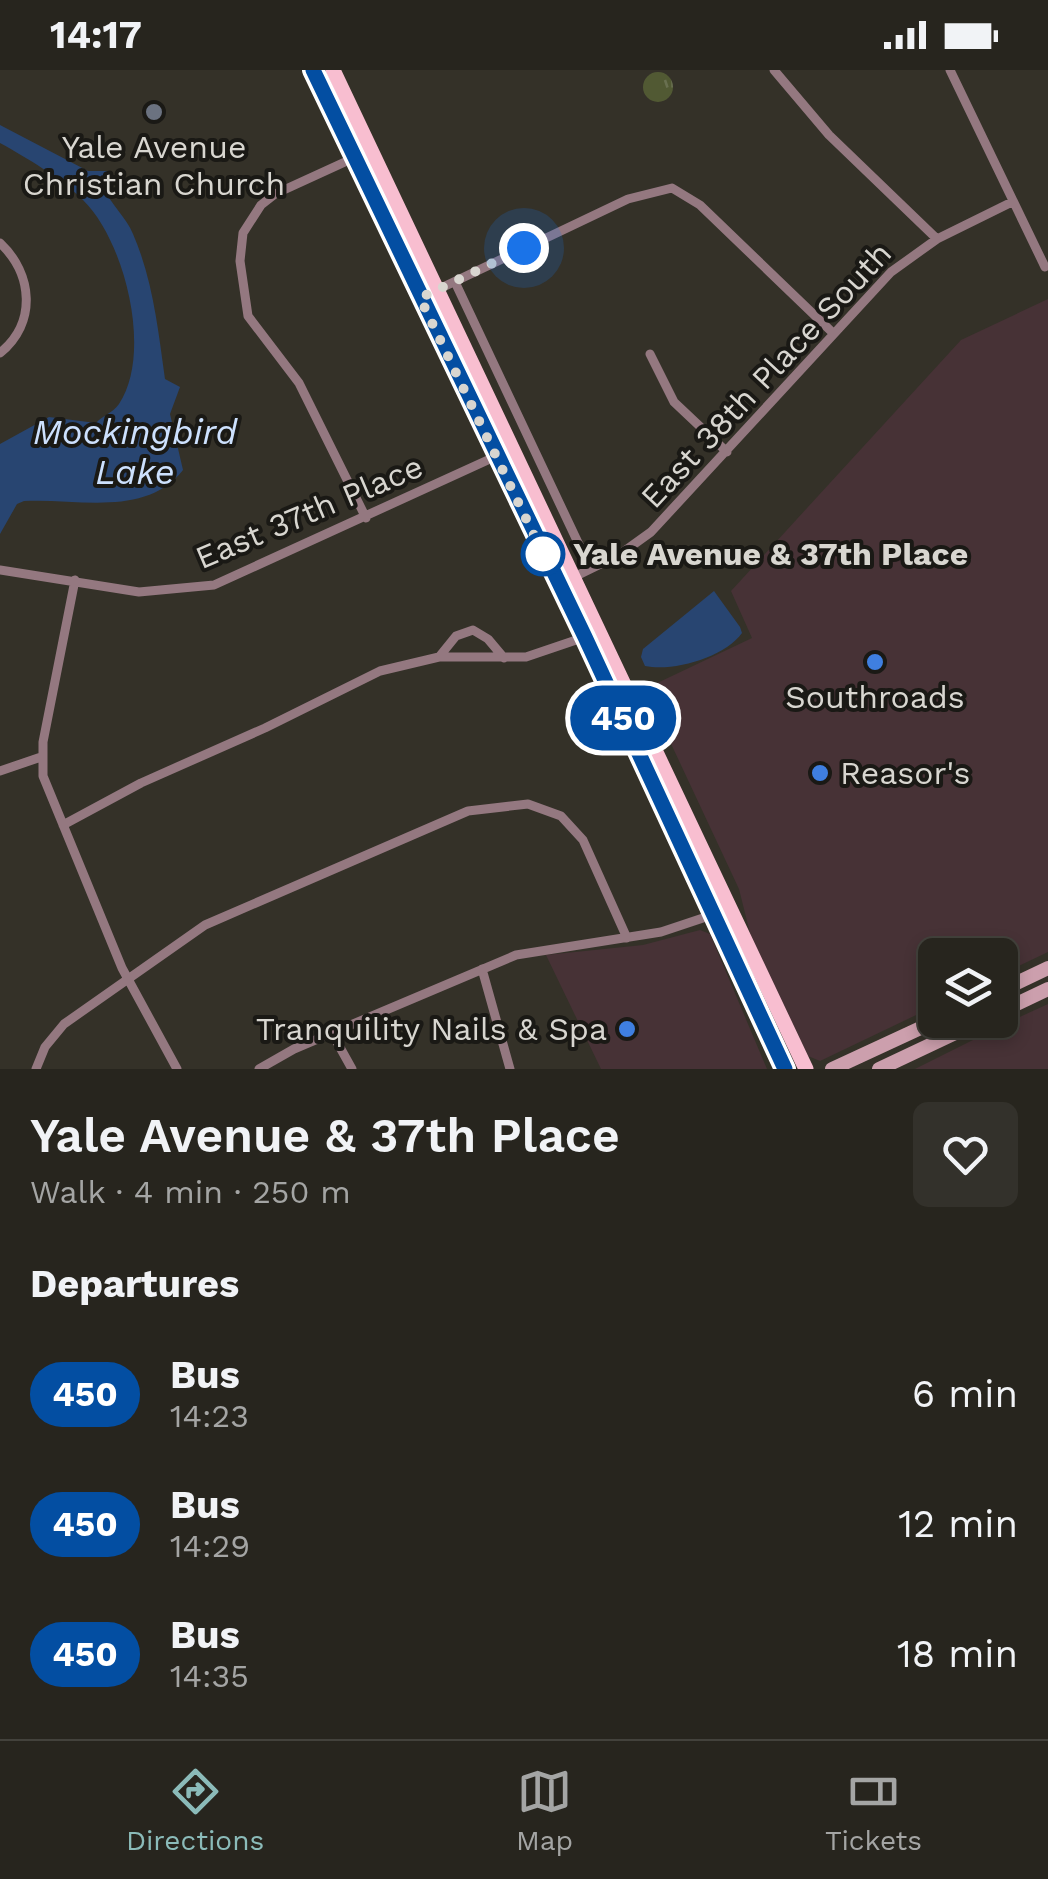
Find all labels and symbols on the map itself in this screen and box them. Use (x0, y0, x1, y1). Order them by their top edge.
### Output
marker: Yale Avenue Christian Church (143, 101, 165, 123)
place label: Yale Avenue Christian Church (23, 128, 285, 203)
your location (499, 223, 549, 273)
street label: East 38th Place South (633, 234, 899, 516)
water label: Mockingbird Lake (33, 411, 239, 493)
street label: East 37th Place (190, 447, 428, 577)
marker: Yale Avenue & 37th Place (522, 533, 564, 575)
place label: Yale Avenue & 37th Place (573, 535, 968, 573)
marker: Southroads (864, 651, 886, 673)
place label: Southroads (785, 678, 965, 716)
line badge: 450 (566, 686, 680, 750)
place label: Reasor's (840, 754, 970, 792)
marker: Reasor's (809, 762, 831, 784)
place label: Tranquility Nails & Spa (256, 1010, 607, 1048)
marker: Tranquility Nails & Spa (616, 1018, 638, 1040)

